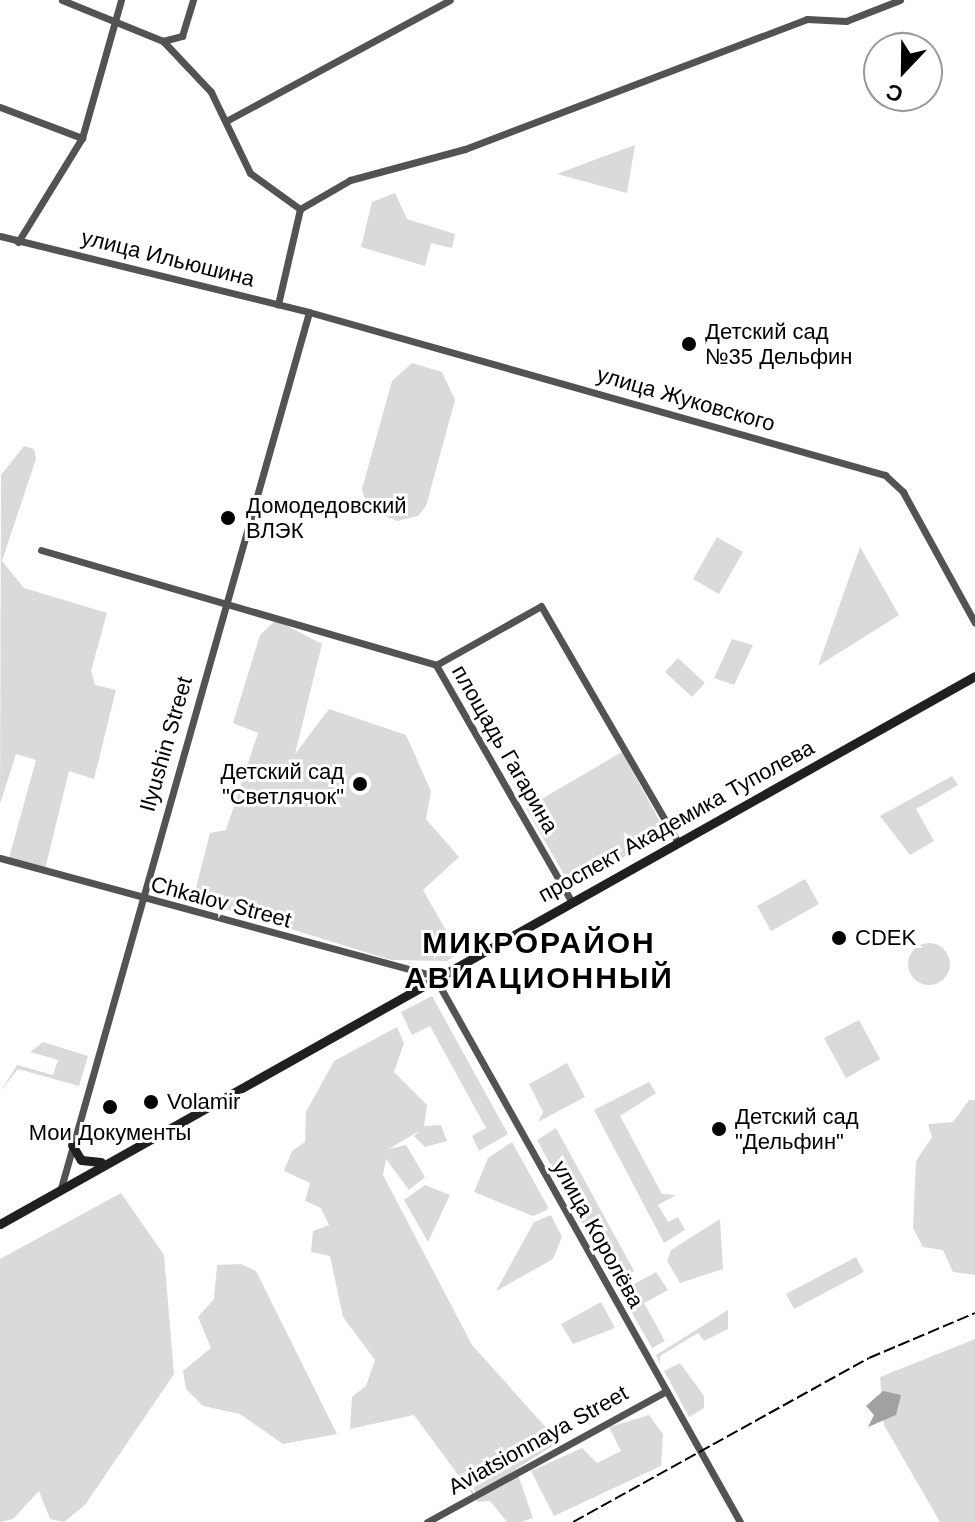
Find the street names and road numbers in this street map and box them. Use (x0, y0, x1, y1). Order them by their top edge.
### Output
street label: улица Ильюшина (79, 224, 257, 292)
street label: улица Жуковского (594, 361, 778, 437)
street label: площадь Гагарина (446, 660, 564, 838)
street label: Ilyushin Street (134, 673, 198, 815)
street label: проспект Академика Туполева (534, 734, 818, 908)
street label: Chkalov Street (148, 871, 294, 933)
street label: улица Королёва (547, 1156, 649, 1312)
street label: Aviatsionnaya Street (444, 1380, 632, 1500)

